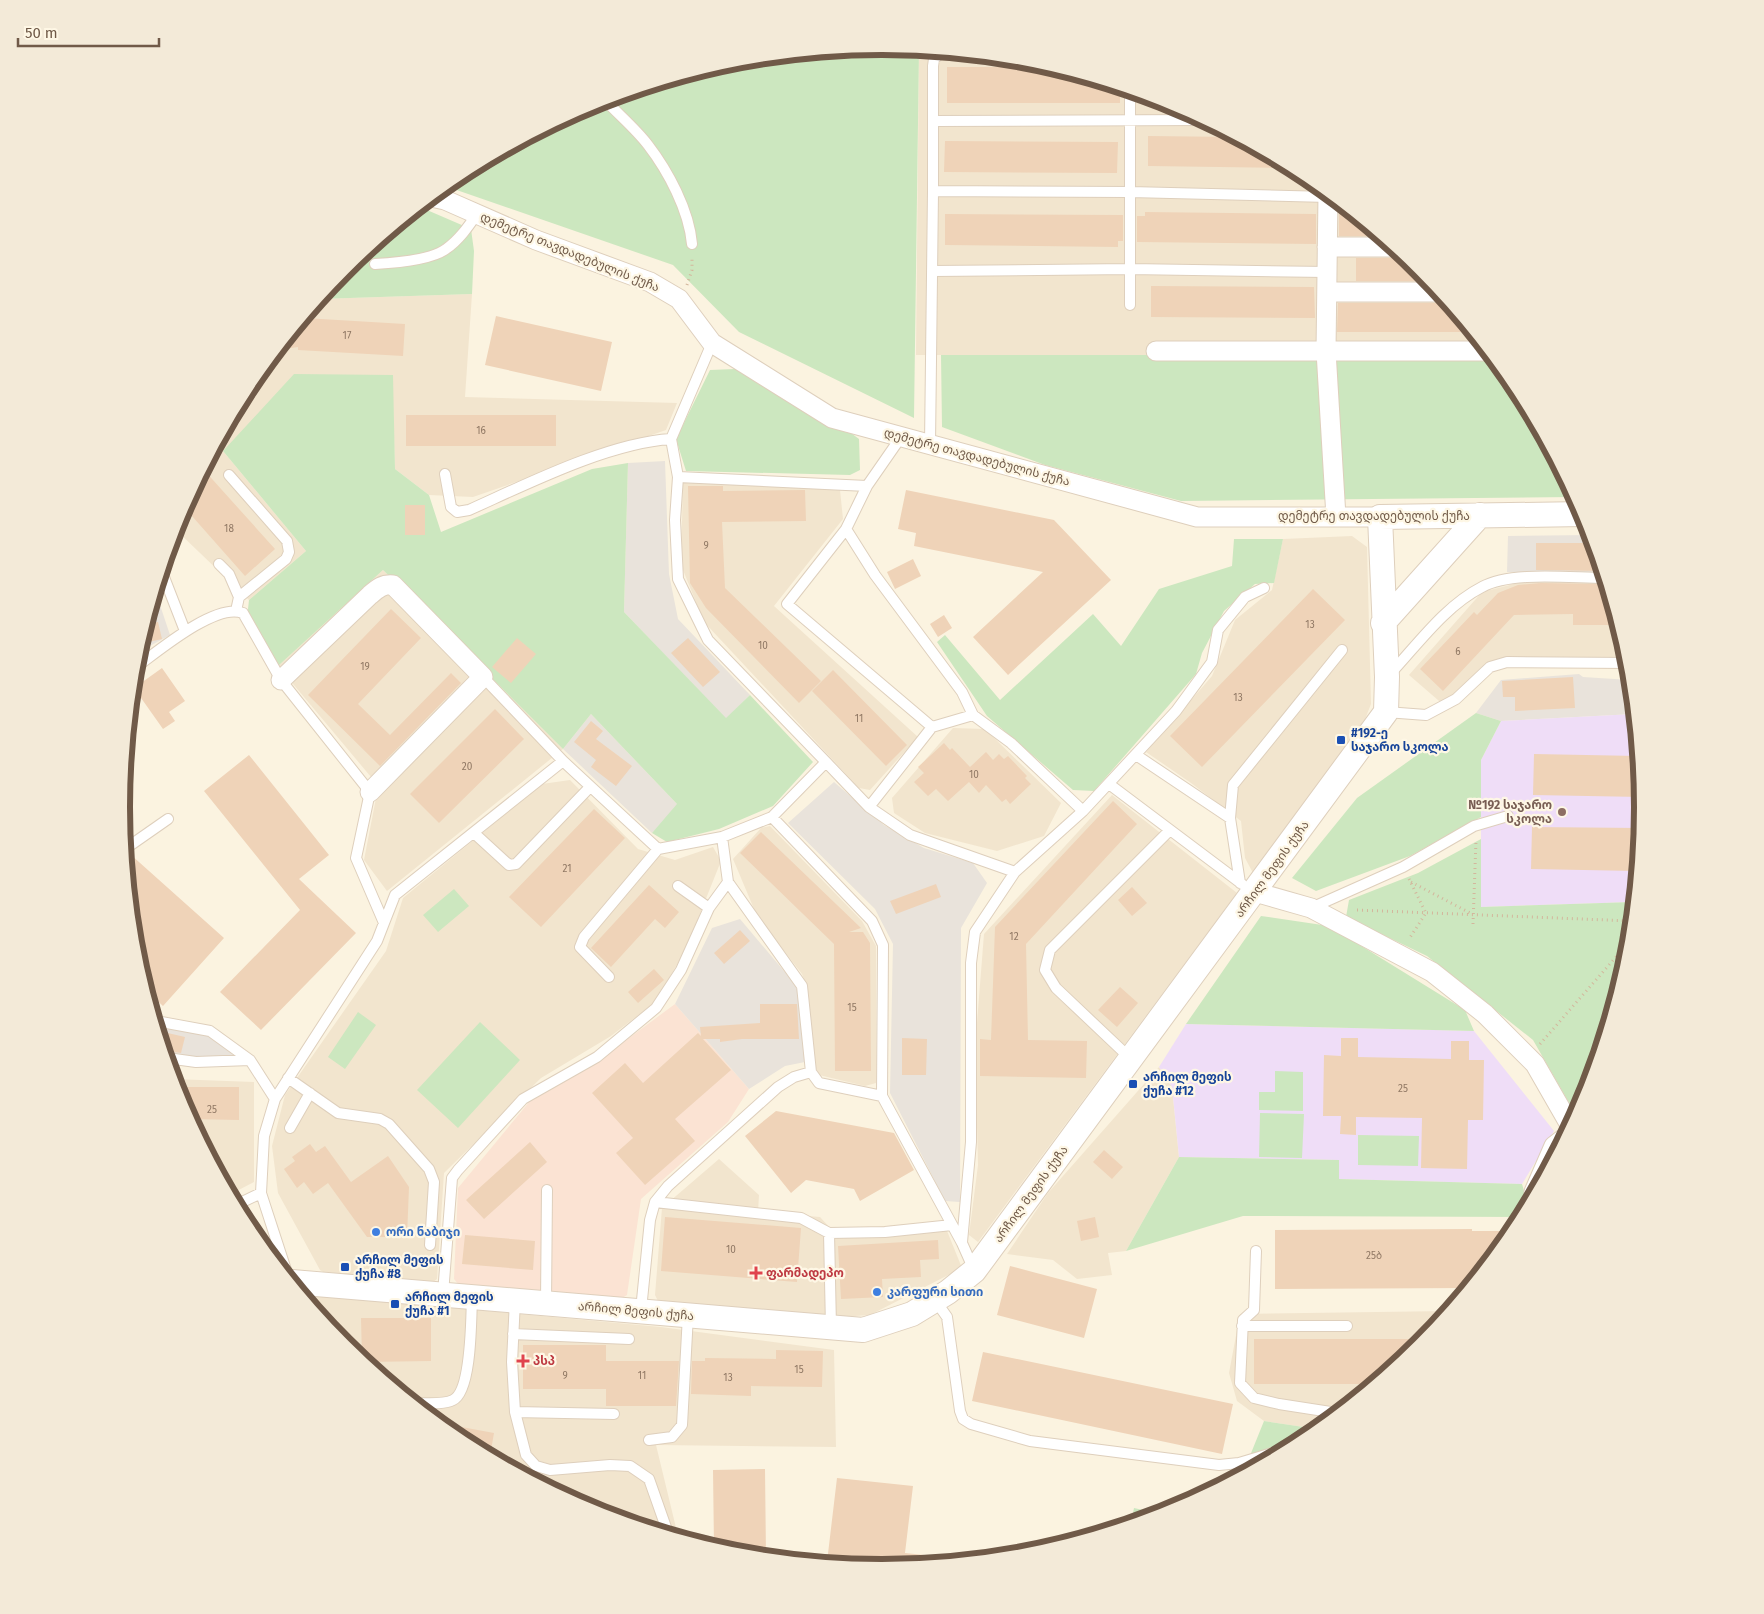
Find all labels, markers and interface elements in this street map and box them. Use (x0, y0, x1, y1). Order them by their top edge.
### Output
scale bar (18, 15, 159, 47)
text: 50 m (25, 24, 58, 42)
street label: დემეტრე თავდადებულის ქუჩა (478, 210, 662, 295)
house number: 17 (343, 330, 352, 342)
house number: 16 (476, 425, 486, 437)
street label: დემეტრე თავდადებულის ქუჩა (882, 425, 1071, 490)
street label: დემეტრე თავდადებულის ქუჩა (1278, 509, 1470, 524)
house number: 18 (224, 523, 234, 535)
house number: 9 (703, 540, 709, 552)
house number: 13 (1305, 619, 1315, 631)
house number: 10 (758, 640, 768, 652)
house number: 6 (1455, 646, 1461, 658)
house number: 19 (360, 661, 370, 673)
house number: 13 (1233, 692, 1243, 704)
house number: 11 (855, 713, 863, 725)
place label: #192-ე საჯარო სკოლა (1351, 726, 1449, 755)
marker: #192-ე საჯარო სკოლა (1335, 734, 1347, 746)
house number: 20 (462, 761, 473, 773)
house number: 10 (969, 769, 979, 781)
place label: №192 საჯარო სკოლა (1468, 798, 1552, 827)
marker: №192 საჯარო სკოლა (1556, 806, 1568, 818)
street label: არჩილ მეფის ქუჩა (1232, 818, 1313, 921)
house number: 21 (562, 863, 572, 875)
house number: 12 (1009, 931, 1019, 943)
house number: 15 (847, 1002, 857, 1014)
place label: არჩილ მეფის ქუჩა #12 (1143, 1070, 1232, 1098)
marker: არჩილ მეფის ქუჩა #12 (1127, 1078, 1139, 1090)
house number: 25 (1398, 1083, 1408, 1095)
house number: 25 (207, 1104, 217, 1116)
street label: არჩილ მეფის ქუჩა (991, 1143, 1072, 1246)
place label: ორი ნაბიჯი (386, 1225, 460, 1239)
marker: ორი ნაბიჯი (370, 1226, 382, 1238)
house number: 10 (726, 1244, 736, 1256)
house number: 25ბ (1366, 1250, 1382, 1262)
place label: არჩილ მეფის ქუჩა #8 (355, 1253, 444, 1281)
marker: არჩილ მეფის ქუჩა #8 (339, 1261, 351, 1273)
place label: ფარმადეპო (766, 1266, 844, 1281)
marker: ფარმადეპო (750, 1267, 762, 1279)
place label: კარფური სითი (887, 1285, 983, 1299)
marker: კარფური სითი (871, 1286, 883, 1298)
place label: არჩილ მეფის ქუჩა #1 (405, 1290, 494, 1318)
marker: არჩილ მეფის ქუჩა #1 (389, 1298, 401, 1310)
street label: არჩილ მეფის ქუჩა (577, 1299, 695, 1324)
place label: პსპ (533, 1354, 555, 1368)
marker: პსპ (517, 1355, 529, 1367)
house number: 15 (794, 1364, 804, 1376)
house number: 9 (562, 1370, 568, 1382)
house number: 11 (638, 1370, 646, 1382)
house number: 13 (723, 1372, 733, 1384)

